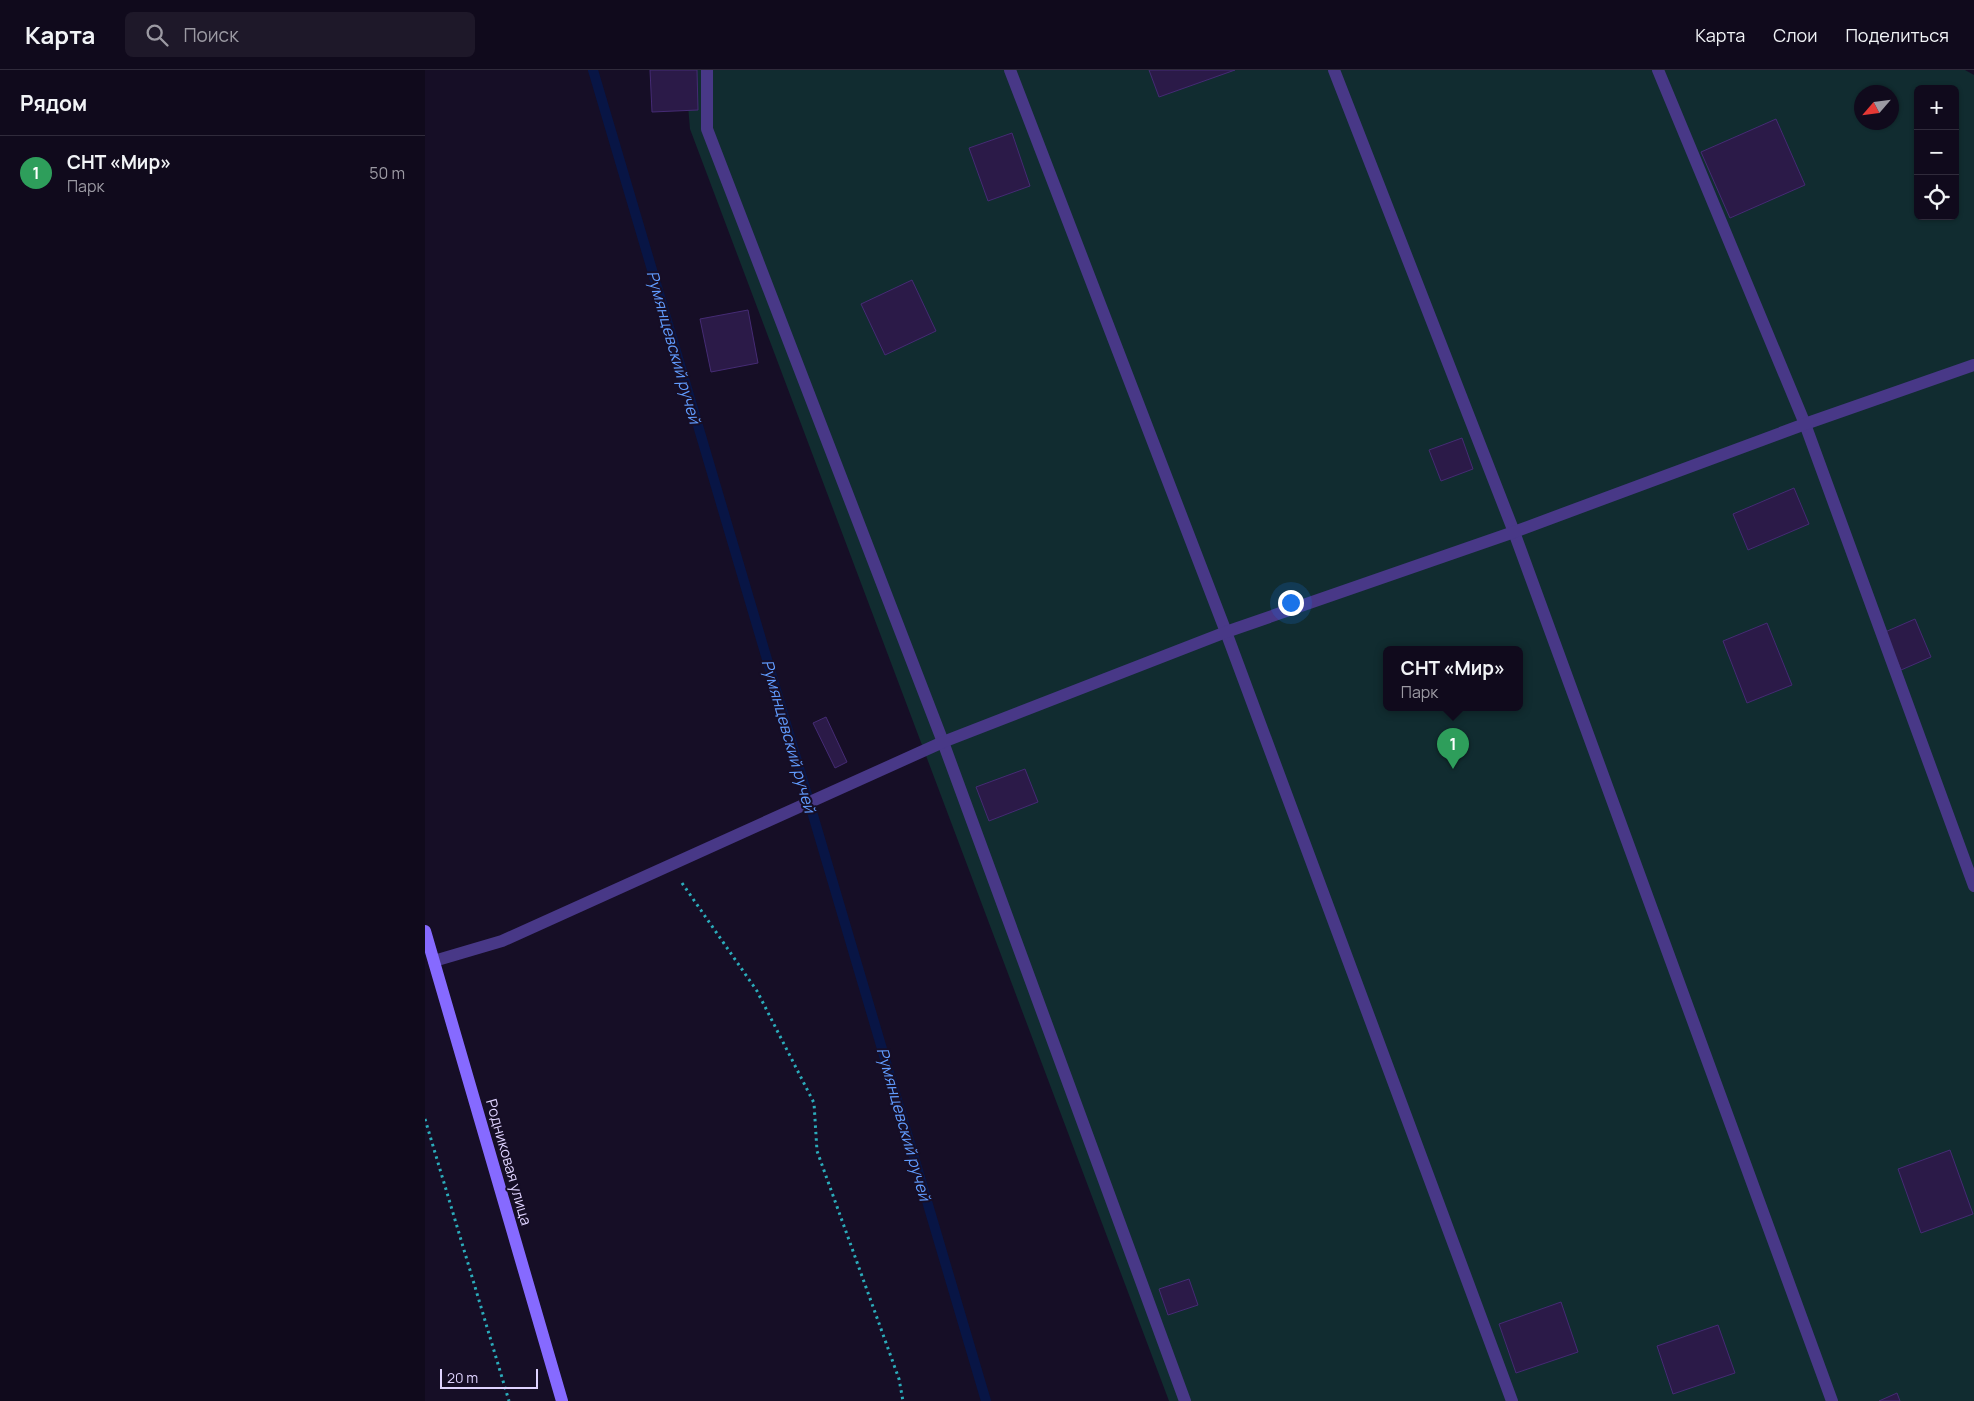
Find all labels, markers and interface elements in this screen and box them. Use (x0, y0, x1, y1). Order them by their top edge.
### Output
search box (125, 12, 475, 57)
text: Карта (25, 18, 95, 51)
icon: search (143, 21, 171, 49)
text: Поиск (183, 22, 239, 48)
text: Карта (1695, 23, 1745, 47)
text: Слои (1773, 23, 1817, 47)
text: Поделиться (1845, 23, 1949, 47)
north arrow (1854, 85, 1899, 130)
map controls (1914, 85, 1959, 220)
button: + (1914, 85, 1959, 130)
text: Рядом (20, 89, 87, 117)
button: − (1914, 130, 1959, 175)
text: СНТ «Мир» (67, 149, 171, 175)
text: 1 (32, 162, 40, 184)
text: 50 m (369, 162, 405, 184)
text: Парк (67, 175, 104, 197)
button: locate (1914, 175, 1959, 220)
water label: Румянцевский ручей (642, 268, 707, 428)
your location (1278, 590, 1304, 616)
popup (1383, 646, 1523, 711)
text: СНТ «Мир» (1401, 655, 1505, 681)
water label: Румянцевский ручей (757, 657, 822, 817)
text: Парк (1401, 681, 1438, 703)
pin: 1 (1437, 728, 1469, 769)
water label: Румянцевский ручей (872, 1045, 937, 1205)
street label: Родниковая улица (481, 1096, 537, 1228)
scale bar (440, 1366, 537, 1389)
text: 20 m (447, 1368, 478, 1387)

